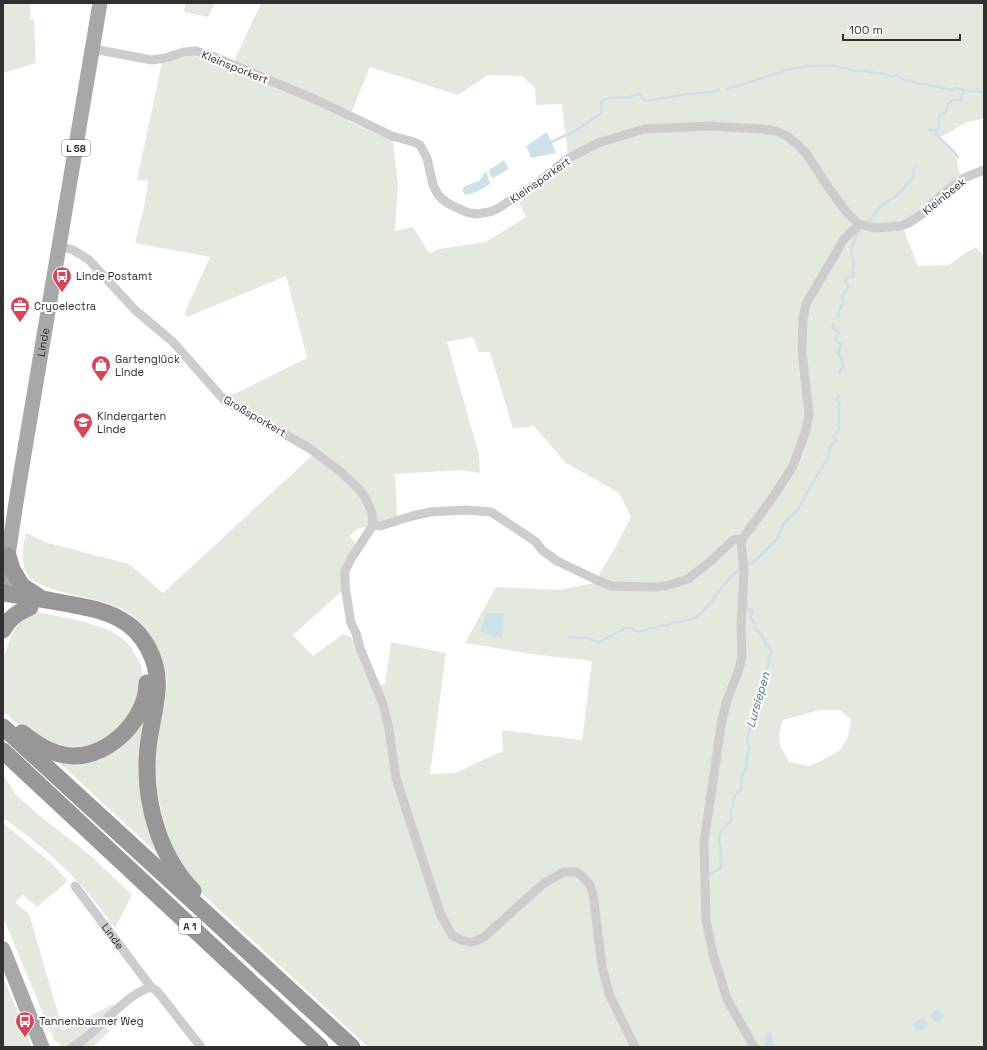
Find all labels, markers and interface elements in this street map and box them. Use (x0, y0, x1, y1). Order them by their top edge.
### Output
scale bar (843, 16, 960, 42)
text: 100 m (849, 22, 883, 38)
street label: Kleinsporkert (200, 47, 270, 87)
road number: L 58 (62, 140, 90, 156)
street label: Kleinsporkert (507, 154, 573, 206)
street label: Kleinbeek (920, 174, 968, 218)
bus stop icon: Linde Postamt (51, 265, 73, 293)
place label: Linde Postamt (76, 269, 153, 283)
office icon: Cryoelectra (9, 295, 31, 323)
place label: Cryoelectra (34, 299, 97, 313)
street label: Linde (34, 327, 52, 358)
place label: Gartenglück Linde (115, 352, 180, 379)
shop icon: Gartenglück Linde (90, 354, 112, 382)
street label: Großsporkert (221, 392, 289, 440)
place label: Kindergarten Linde (97, 409, 166, 436)
school or university icon: Kindergarten Linde (72, 411, 94, 439)
water label: Lursiepen (742, 670, 774, 730)
road number: A 1 (179, 918, 201, 934)
street label: Linde (99, 921, 127, 952)
bus stop icon: Tannenbaumer Weg (14, 1010, 36, 1038)
place label: Tannenbaumer Weg (39, 1014, 144, 1028)

